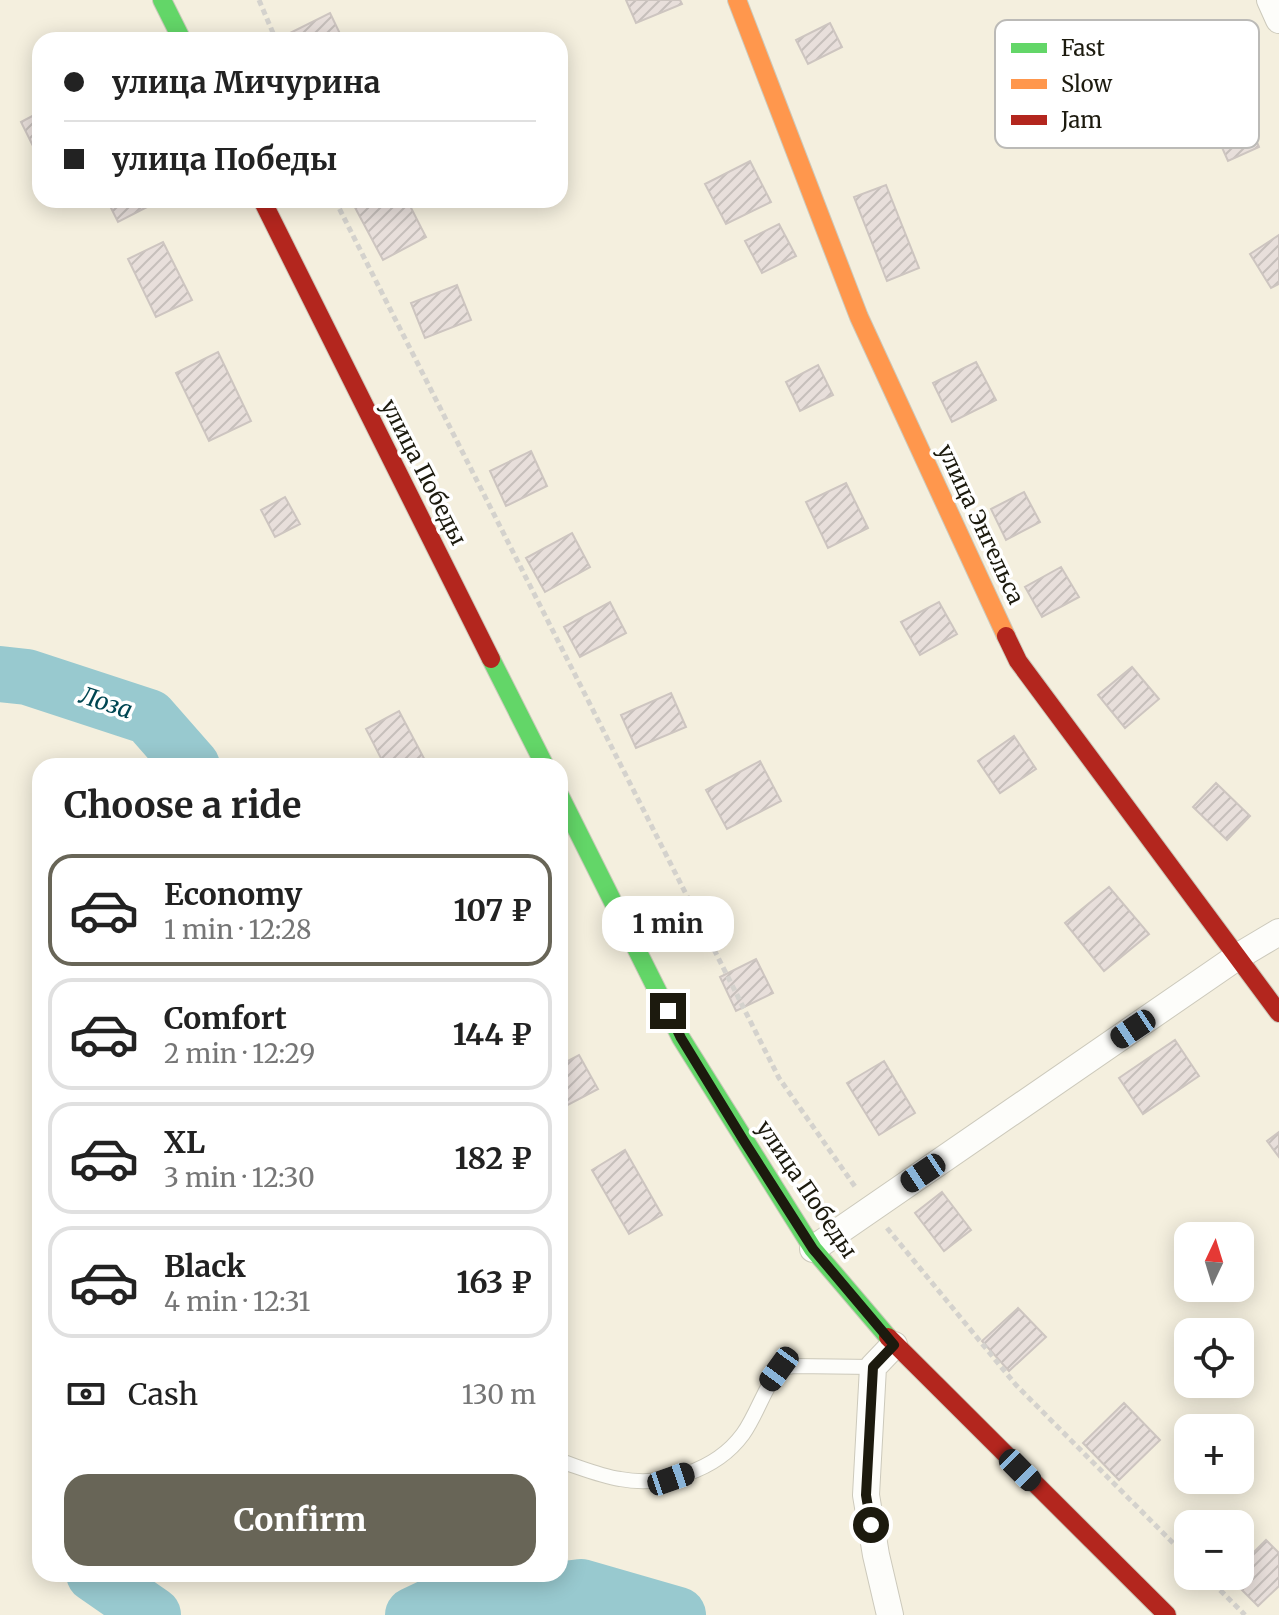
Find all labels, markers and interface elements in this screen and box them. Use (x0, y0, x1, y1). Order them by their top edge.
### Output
legend (995, 20, 1259, 148)
text: Fast (1061, 34, 1105, 62)
text: улица Мичурина (112, 63, 380, 101)
text: Slow (1061, 70, 1112, 98)
text: Jam (1060, 106, 1102, 134)
text: улица Победы (112, 140, 337, 178)
street label: улица Победы (375, 394, 473, 550)
street label: улица Энгельса (932, 439, 1030, 609)
water label: Лоза (75, 679, 137, 726)
text: Choose a ride (64, 783, 301, 828)
icon: car (68, 874, 140, 946)
text: Economy (164, 875, 302, 913)
text: 107 ₽ (454, 891, 532, 929)
callout: 1 min (602, 895, 734, 951)
text: 1 min (633, 907, 703, 940)
text: 1 min · 12:28 (164, 913, 312, 946)
route end (650, 993, 686, 1029)
icon: car (68, 998, 140, 1070)
text: Comfort (164, 999, 287, 1037)
car (1106, 1006, 1160, 1052)
text: 144 ₽ (453, 1015, 532, 1053)
text: 2 min · 12:29 (164, 1037, 315, 1070)
street label: улица Победы (751, 1115, 864, 1263)
icon: car (68, 1122, 140, 1194)
text: XL (164, 1123, 205, 1161)
text: 182 ₽ (455, 1139, 532, 1177)
car (896, 1150, 950, 1196)
text: 3 min · 12:30 (164, 1161, 315, 1194)
north arrow (1174, 1222, 1254, 1302)
map controls (1174, 1222, 1254, 1590)
icon: car (68, 1246, 140, 1318)
text: Black (164, 1247, 246, 1285)
text: 163 ₽ (456, 1263, 532, 1301)
text: 4 min · 12:31 (164, 1285, 310, 1318)
button: locate (1174, 1318, 1254, 1398)
car (755, 1343, 803, 1395)
icon: cash (64, 1372, 108, 1416)
text: Cash (128, 1375, 198, 1413)
text: 130 m (462, 1378, 536, 1411)
button: + (1174, 1414, 1254, 1494)
car (995, 1445, 1045, 1495)
car (644, 1460, 698, 1498)
button: Confirm (64, 1474, 536, 1566)
route start (853, 1507, 889, 1543)
button: − (1174, 1510, 1254, 1590)

